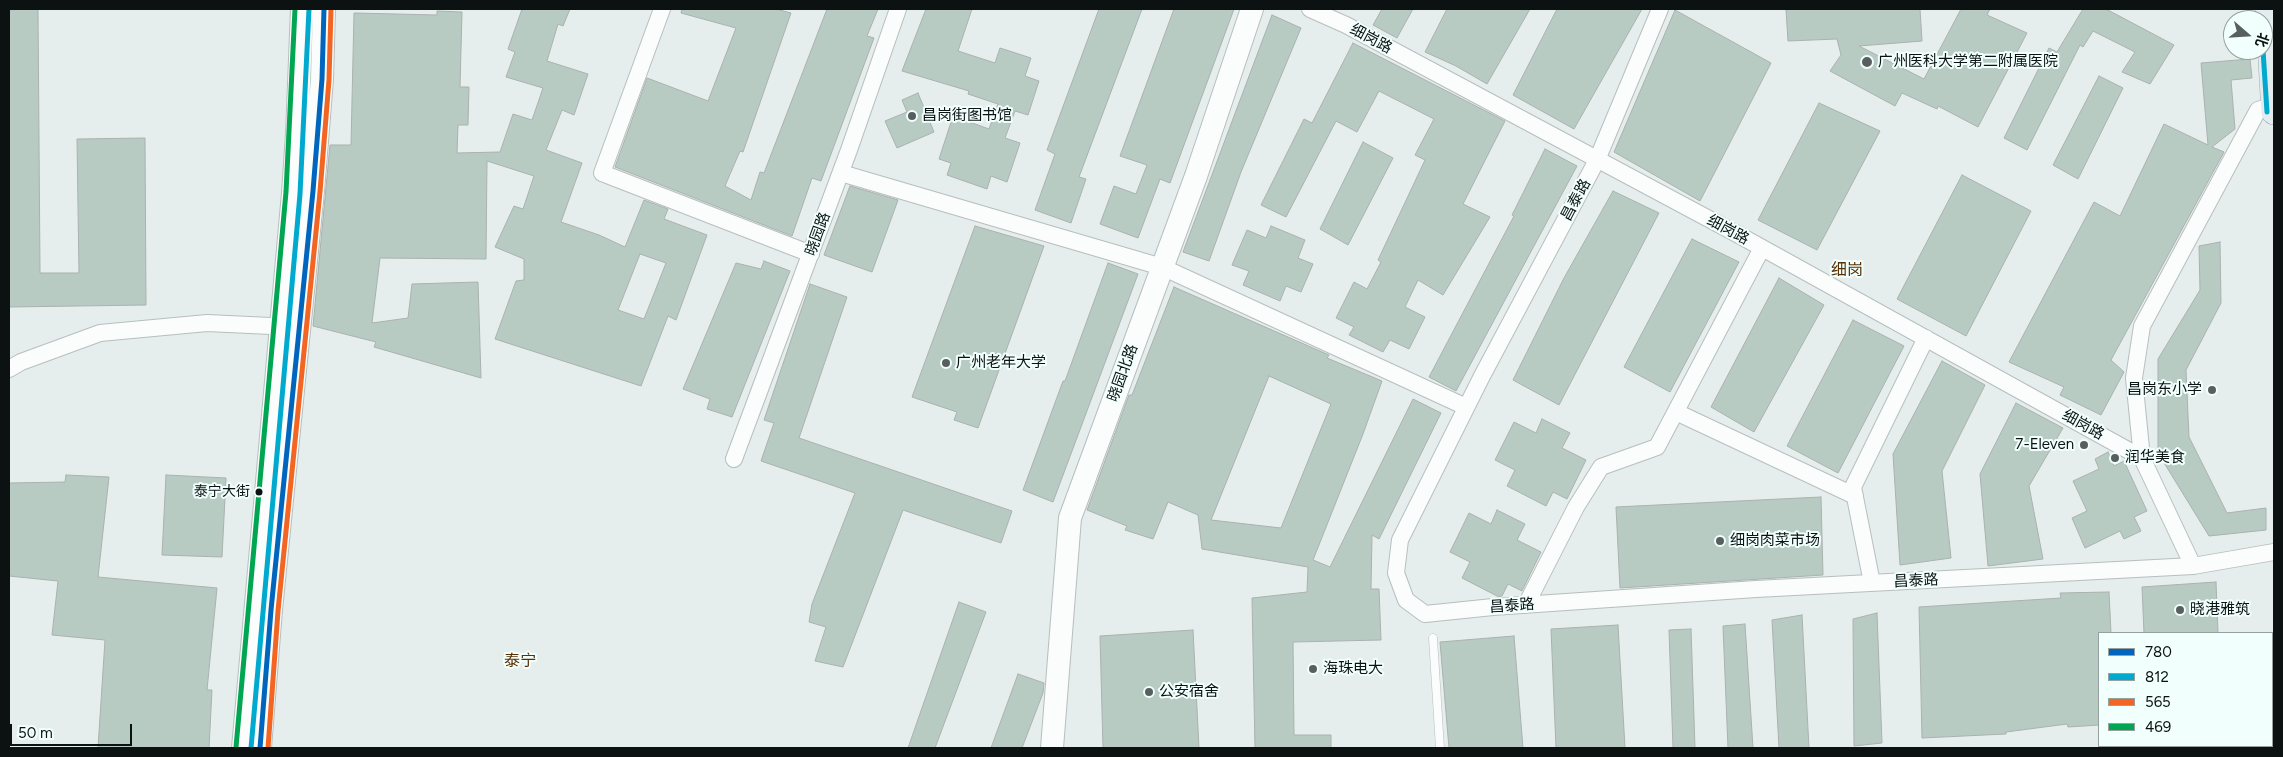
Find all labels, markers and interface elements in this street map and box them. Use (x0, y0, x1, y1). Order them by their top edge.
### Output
north arrow (2223, 10, 2273, 60)
street label: 细岗路 (1347, 20, 1395, 58)
text: 北 (2251, 30, 2272, 49)
place label: 广州医科大学第二附属医院 (1878, 53, 2058, 71)
marker: 广州医科大学第二附属医院 (1860, 55, 1874, 69)
place label: 昌岗街图书馆 (922, 107, 1012, 125)
marker: 昌岗街图书馆 (906, 110, 918, 122)
street label: 昌泰路 (1557, 176, 1595, 224)
street label: 晓园路 (802, 210, 834, 258)
street label: 细岗路 (1704, 211, 1752, 249)
district label: 细岗 (1831, 260, 1863, 280)
street label: 晓园北路 (1104, 342, 1142, 404)
place label: 广州老年大学 (956, 354, 1046, 372)
marker: 广州老年大学 (940, 357, 952, 369)
place label: 昌岗东小学 (2127, 381, 2202, 399)
marker: 昌岗东小学 (2206, 384, 2218, 396)
street label: 细岗路 (2059, 406, 2107, 444)
place label: 7-Eleven (2015, 436, 2074, 454)
marker: 7-Eleven (2078, 439, 2090, 451)
place label: 润华美食 (2125, 449, 2185, 467)
marker: 润华美食 (2109, 452, 2121, 464)
place label: 泰宁大街 (194, 484, 250, 500)
marker: 泰宁大街 (254, 487, 264, 497)
place label: 细岗肉菜市场 (1730, 532, 1820, 550)
marker: 细岗肉菜市场 (1714, 535, 1726, 547)
street label: 昌泰路 (1893, 571, 1939, 591)
street label: 昌泰路 (1489, 595, 1535, 617)
place label: 晓港雅筑 (2190, 601, 2250, 619)
marker: 晓港雅筑 (2174, 604, 2186, 616)
legend (2098, 632, 2273, 747)
text: 780 (2145, 643, 2172, 661)
district label: 泰宁 (504, 651, 536, 671)
place label: 海珠电大 (1323, 660, 1383, 678)
marker: 海珠电大 (1307, 663, 1319, 675)
text: 812 (2145, 668, 2169, 686)
place label: 公安宿舍 (1159, 683, 1219, 701)
marker: 公安宿舍 (1143, 686, 1155, 698)
text: 565 (2145, 693, 2171, 711)
scale bar (12, 714, 135, 746)
text: 469 (2145, 718, 2171, 736)
text: 50 m (18, 724, 53, 742)

